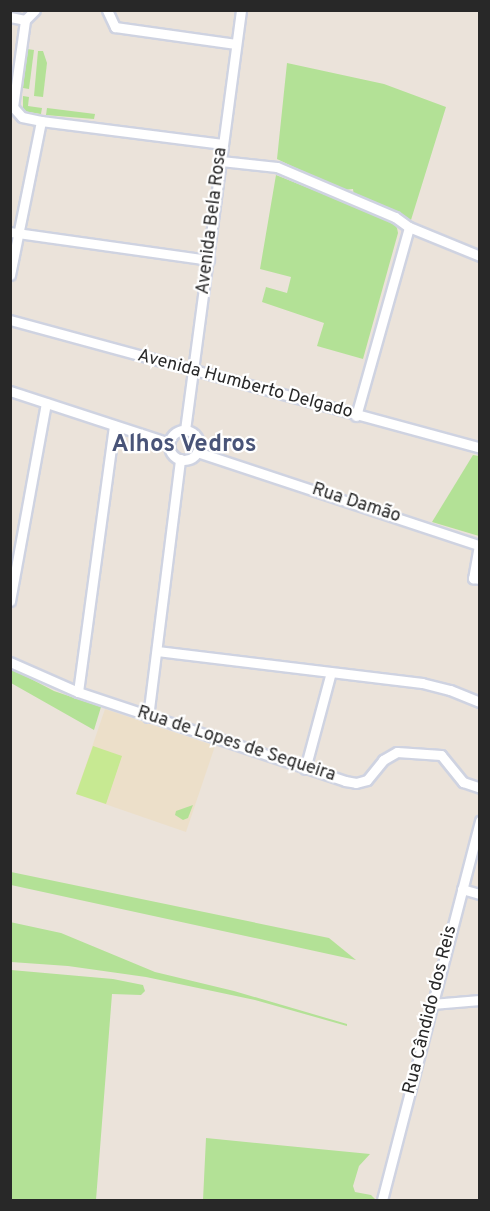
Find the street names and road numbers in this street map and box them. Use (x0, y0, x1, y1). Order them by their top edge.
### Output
street label: Avenida Bela Rosa (193, 146, 233, 296)
street label: Avenida Humberto Delgado (135, 346, 355, 424)
street label: Rua Damão (309, 480, 403, 528)
street label: Rua de Lopes de Sequeira (134, 703, 338, 787)
street label: Rua Cândido dos Reis (400, 923, 462, 1097)

